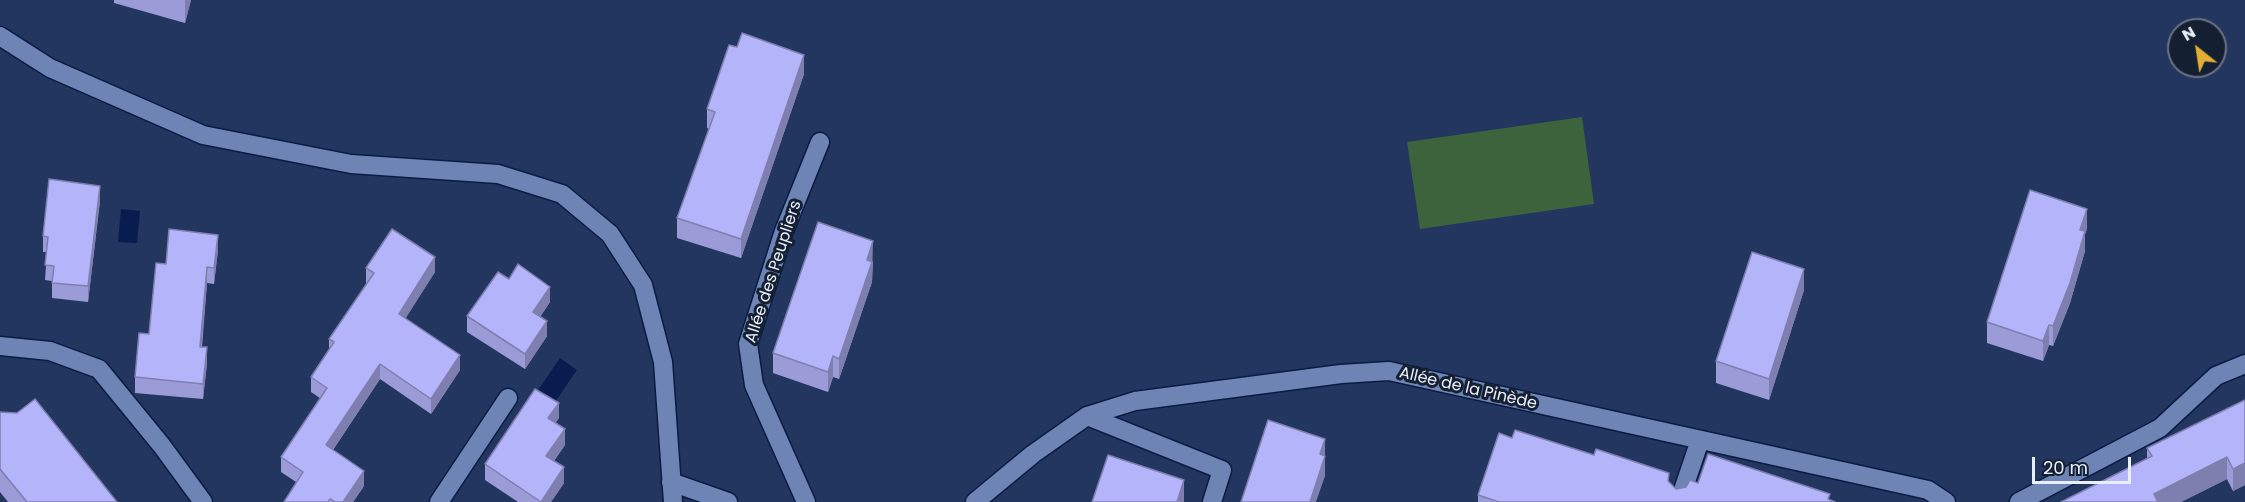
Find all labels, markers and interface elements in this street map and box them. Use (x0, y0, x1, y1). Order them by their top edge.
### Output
north arrow (2167, 18, 2227, 78)
text: N (2178, 21, 2200, 47)
street label: Allée des Peupliers (742, 198, 806, 346)
street label: Allée de la Pinède (1397, 364, 1539, 414)
scale bar (2035, 445, 2134, 483)
text: 20 m (2043, 455, 2088, 480)

